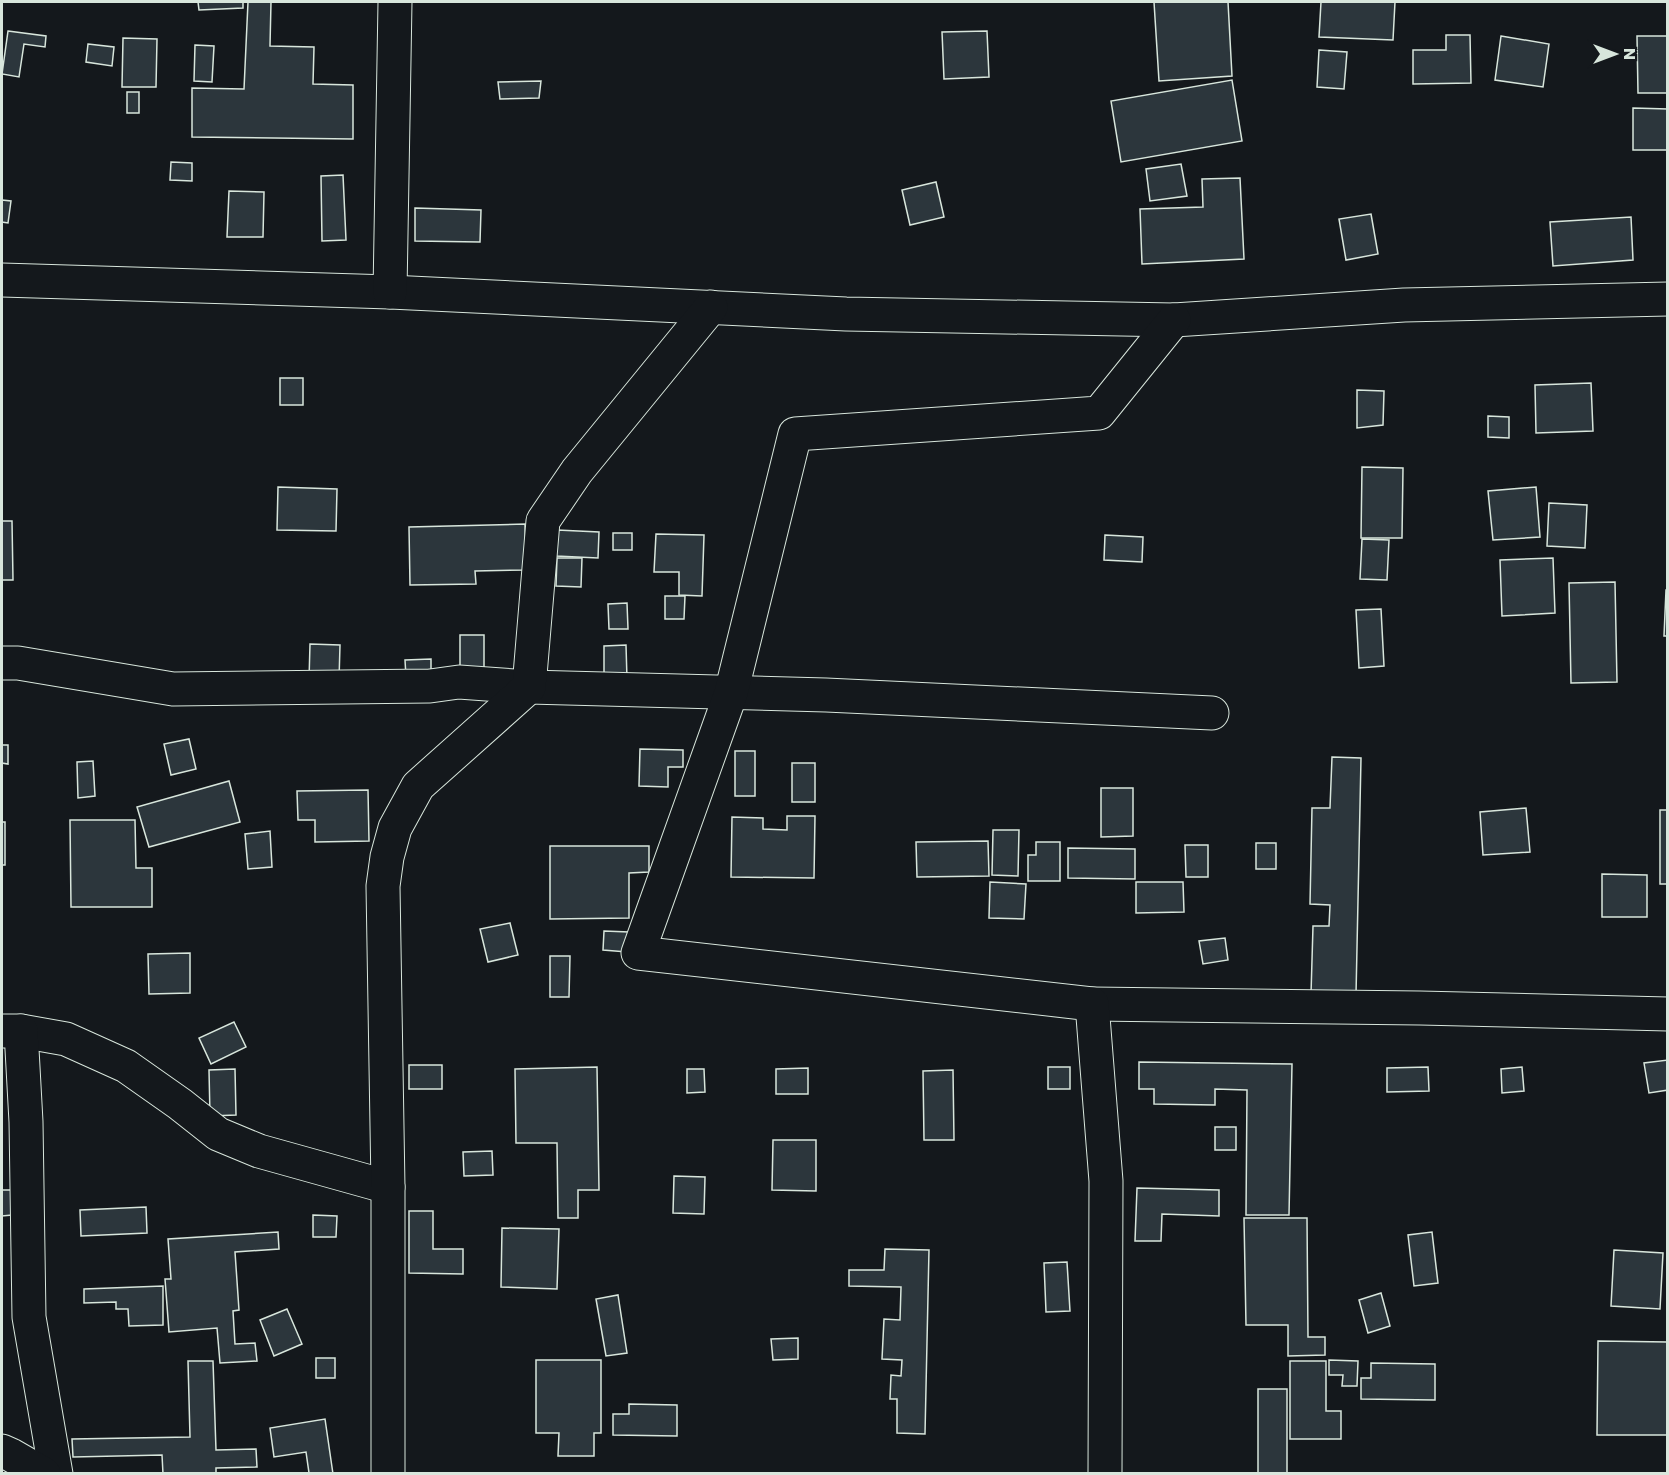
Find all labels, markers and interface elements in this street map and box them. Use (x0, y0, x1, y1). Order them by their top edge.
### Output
north arrow (1585, 24, 1645, 84)
text: N (1618, 48, 1641, 60)

